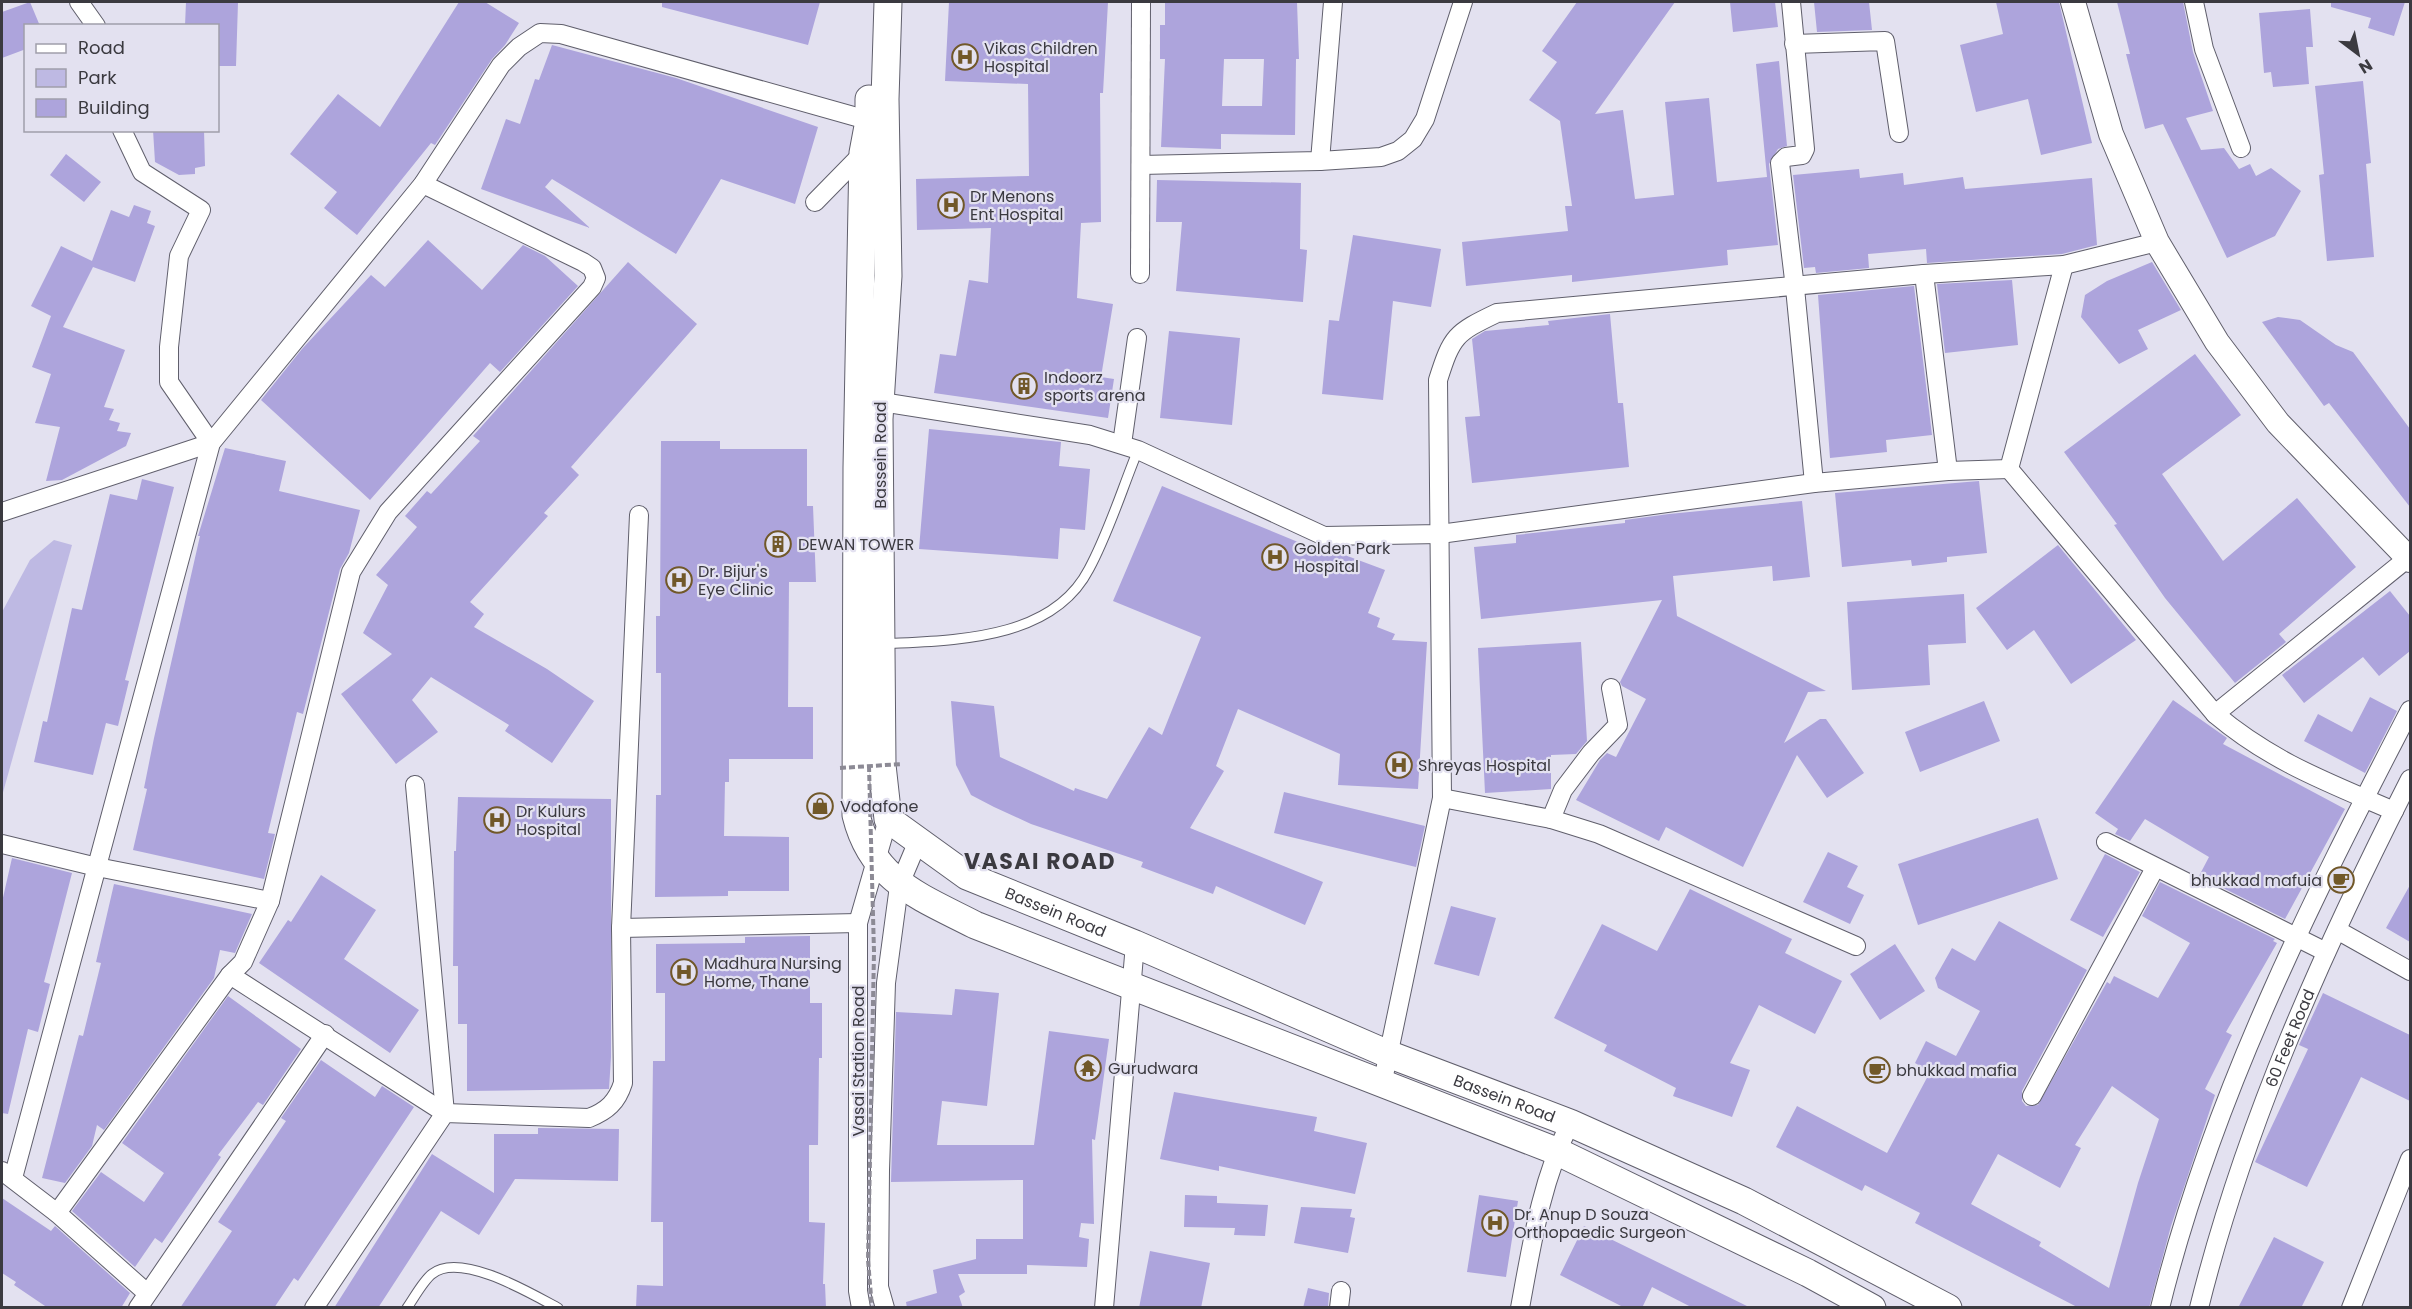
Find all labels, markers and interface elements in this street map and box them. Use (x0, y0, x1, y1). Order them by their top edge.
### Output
legend (24, 24, 219, 132)
north arrow (2328, 24, 2388, 84)
text: Road (78, 35, 125, 60)
place label: Vikas Children Hospital (984, 37, 1098, 78)
hospital icon: Vikas Children Hospital (950, 42, 980, 72)
text: N (2354, 53, 2377, 79)
text: Park (78, 65, 117, 90)
text: Building (78, 95, 150, 120)
place label: Dr Menons Ent Hospital (970, 185, 1064, 226)
hospital icon: Dr Menons Ent Hospital (936, 190, 966, 220)
place label: Indoorz sports arena (1044, 366, 1146, 407)
building icon: Indoorz sports arena (1009, 371, 1039, 401)
street label: Bassein Road (869, 401, 892, 509)
building icon: DEWAN TOWER (763, 529, 793, 559)
place label: DEWAN TOWER (798, 533, 914, 556)
place label: Golden Park Hospital (1294, 537, 1391, 578)
hospital icon: Golden Park Hospital (1260, 542, 1290, 572)
place label: Dr. Bijur's Eye Clinic (698, 560, 774, 601)
hospital icon: Dr. Bijur's Eye Clinic (664, 565, 694, 595)
hospital icon: Shreyas Hospital (1384, 750, 1414, 780)
place label: Shreyas Hospital (1418, 754, 1551, 777)
shop icon: Vodafone (805, 791, 835, 821)
place label: Vodafone (840, 795, 918, 818)
place label: Dr Kulurs Hospital (516, 800, 586, 841)
hospital icon: Dr Kulurs Hospital (482, 805, 512, 835)
district label: VASAI ROAD (964, 846, 1116, 877)
cafe icon: bhukkad mafuia (2326, 865, 2356, 895)
place label: bhukkad mafuia (2191, 869, 2322, 892)
street label: Bassein Road (1002, 882, 1110, 943)
place label: Madhura Nursing Home, Thane (704, 952, 842, 993)
hospital icon: Madhura Nursing Home, Thane (669, 957, 699, 987)
street label: Vasai Station Road (847, 985, 870, 1137)
street label: 60 Feet Road (2260, 986, 2321, 1091)
temple icon: Gurudwara (1073, 1053, 1103, 1083)
cafe icon: bhukkad mafia (1862, 1055, 1892, 1085)
place label: Gurudwara (1108, 1057, 1198, 1080)
place label: bhukkad mafia (1896, 1059, 2017, 1082)
street label: Bassein Road (1450, 1069, 1559, 1128)
place label: Dr. Anup D Souza Orthopaedic Surgeon (1514, 1203, 1686, 1244)
hospital icon: Dr. Anup D Souza Orthopaedic Surgeon (1480, 1208, 1510, 1238)

